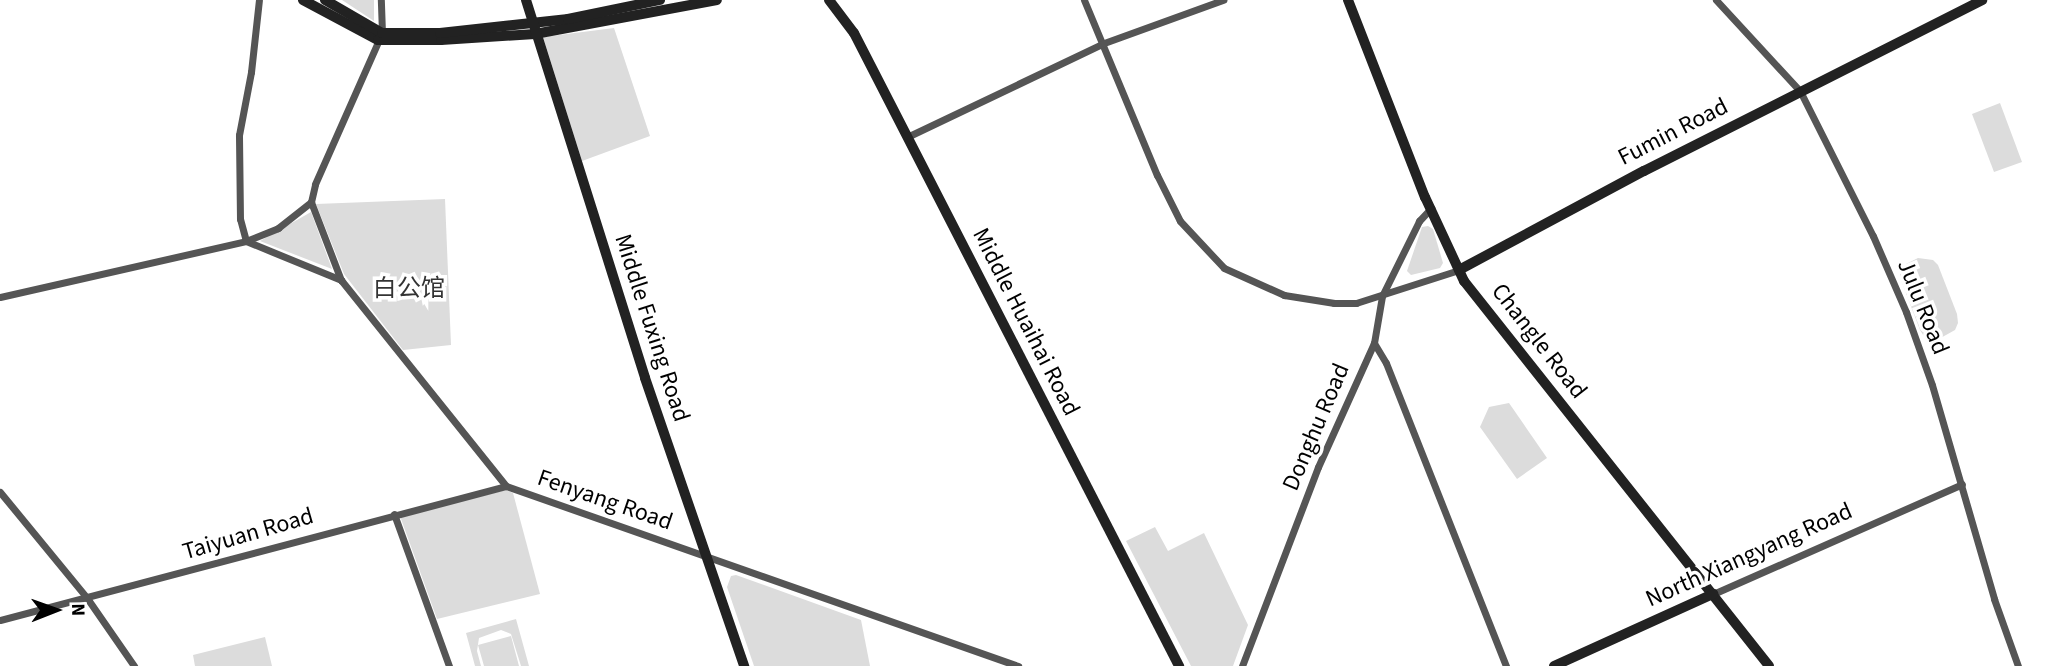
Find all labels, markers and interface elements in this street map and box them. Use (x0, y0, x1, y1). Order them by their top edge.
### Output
street label: Fumin Road (1613, 92, 1733, 172)
street label: Middle Huaihai Road (966, 223, 1086, 421)
street label: Middle Fuxing Road (608, 231, 696, 425)
street label: Julu Road (1891, 255, 1955, 359)
park label: 白公馆 (373, 275, 445, 303)
street label: Changle Road (1485, 278, 1593, 404)
street label: Donghu Road (1276, 359, 1356, 495)
street label: Fenyang Road (534, 463, 676, 537)
street label: North Xiangyang Road (1641, 496, 1857, 614)
street label: Taiyuan Road (179, 502, 317, 566)
north arrow (21, 575, 91, 645)
text: N (64, 603, 91, 616)

